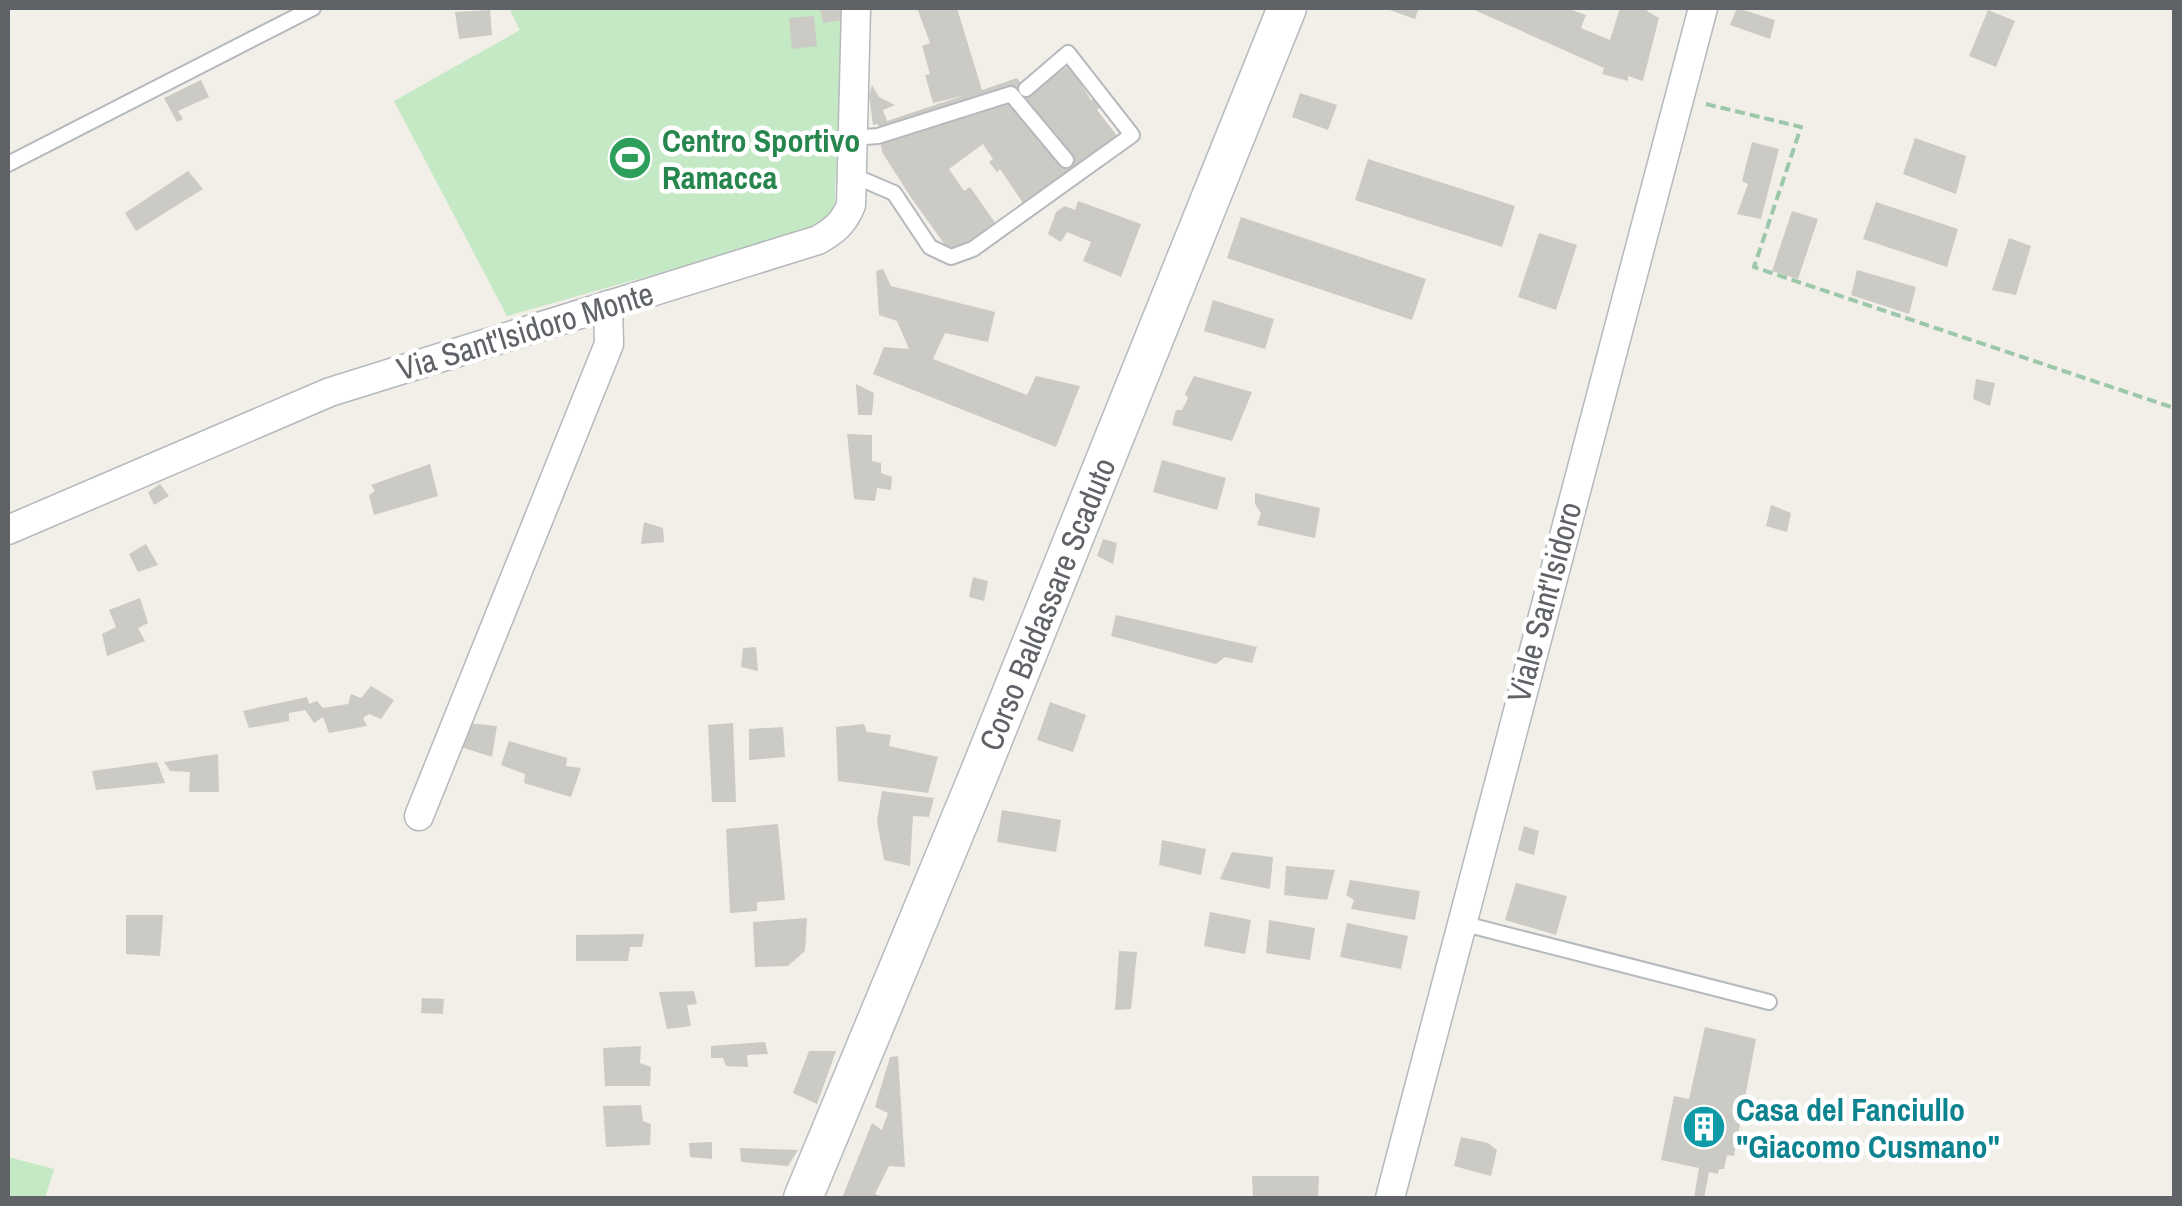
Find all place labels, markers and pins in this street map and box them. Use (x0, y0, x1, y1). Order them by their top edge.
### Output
place label: Centro Sportivo Ramacca (662, 119, 860, 199)
sports icon: Centro Sportivo Ramacca (607, 135, 653, 181)
place label: Casa del Fanciullo "Giacomo Cusmano" (1736, 1088, 2000, 1168)
building icon: Casa del Fanciullo "Giacomo Cusmano" (1681, 1104, 1727, 1150)

